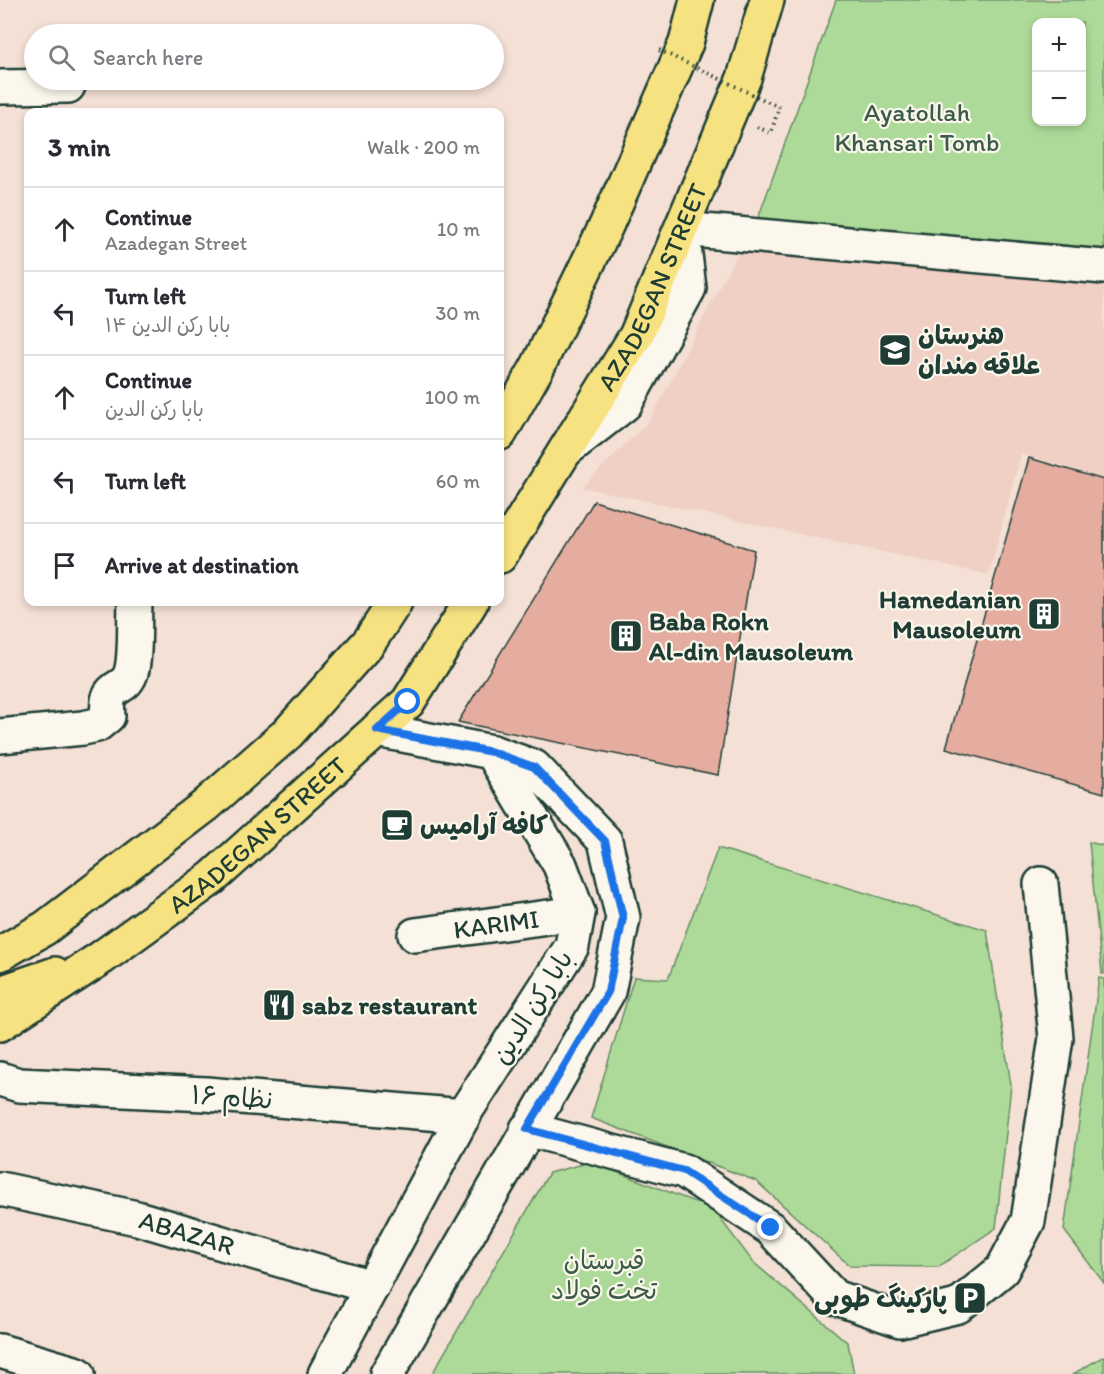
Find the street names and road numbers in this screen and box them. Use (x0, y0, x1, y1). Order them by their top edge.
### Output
street label: AZADEGAN STREET (590, 178, 714, 397)
street label: AZADEGAN STREET (162, 749, 353, 920)
street label: KARIMI (451, 902, 541, 946)
street label: بابا رکن الدین (484, 944, 580, 1070)
street label: نظام ۱۶ (190, 1078, 274, 1120)
street label: ABAZAR (136, 1204, 238, 1262)

